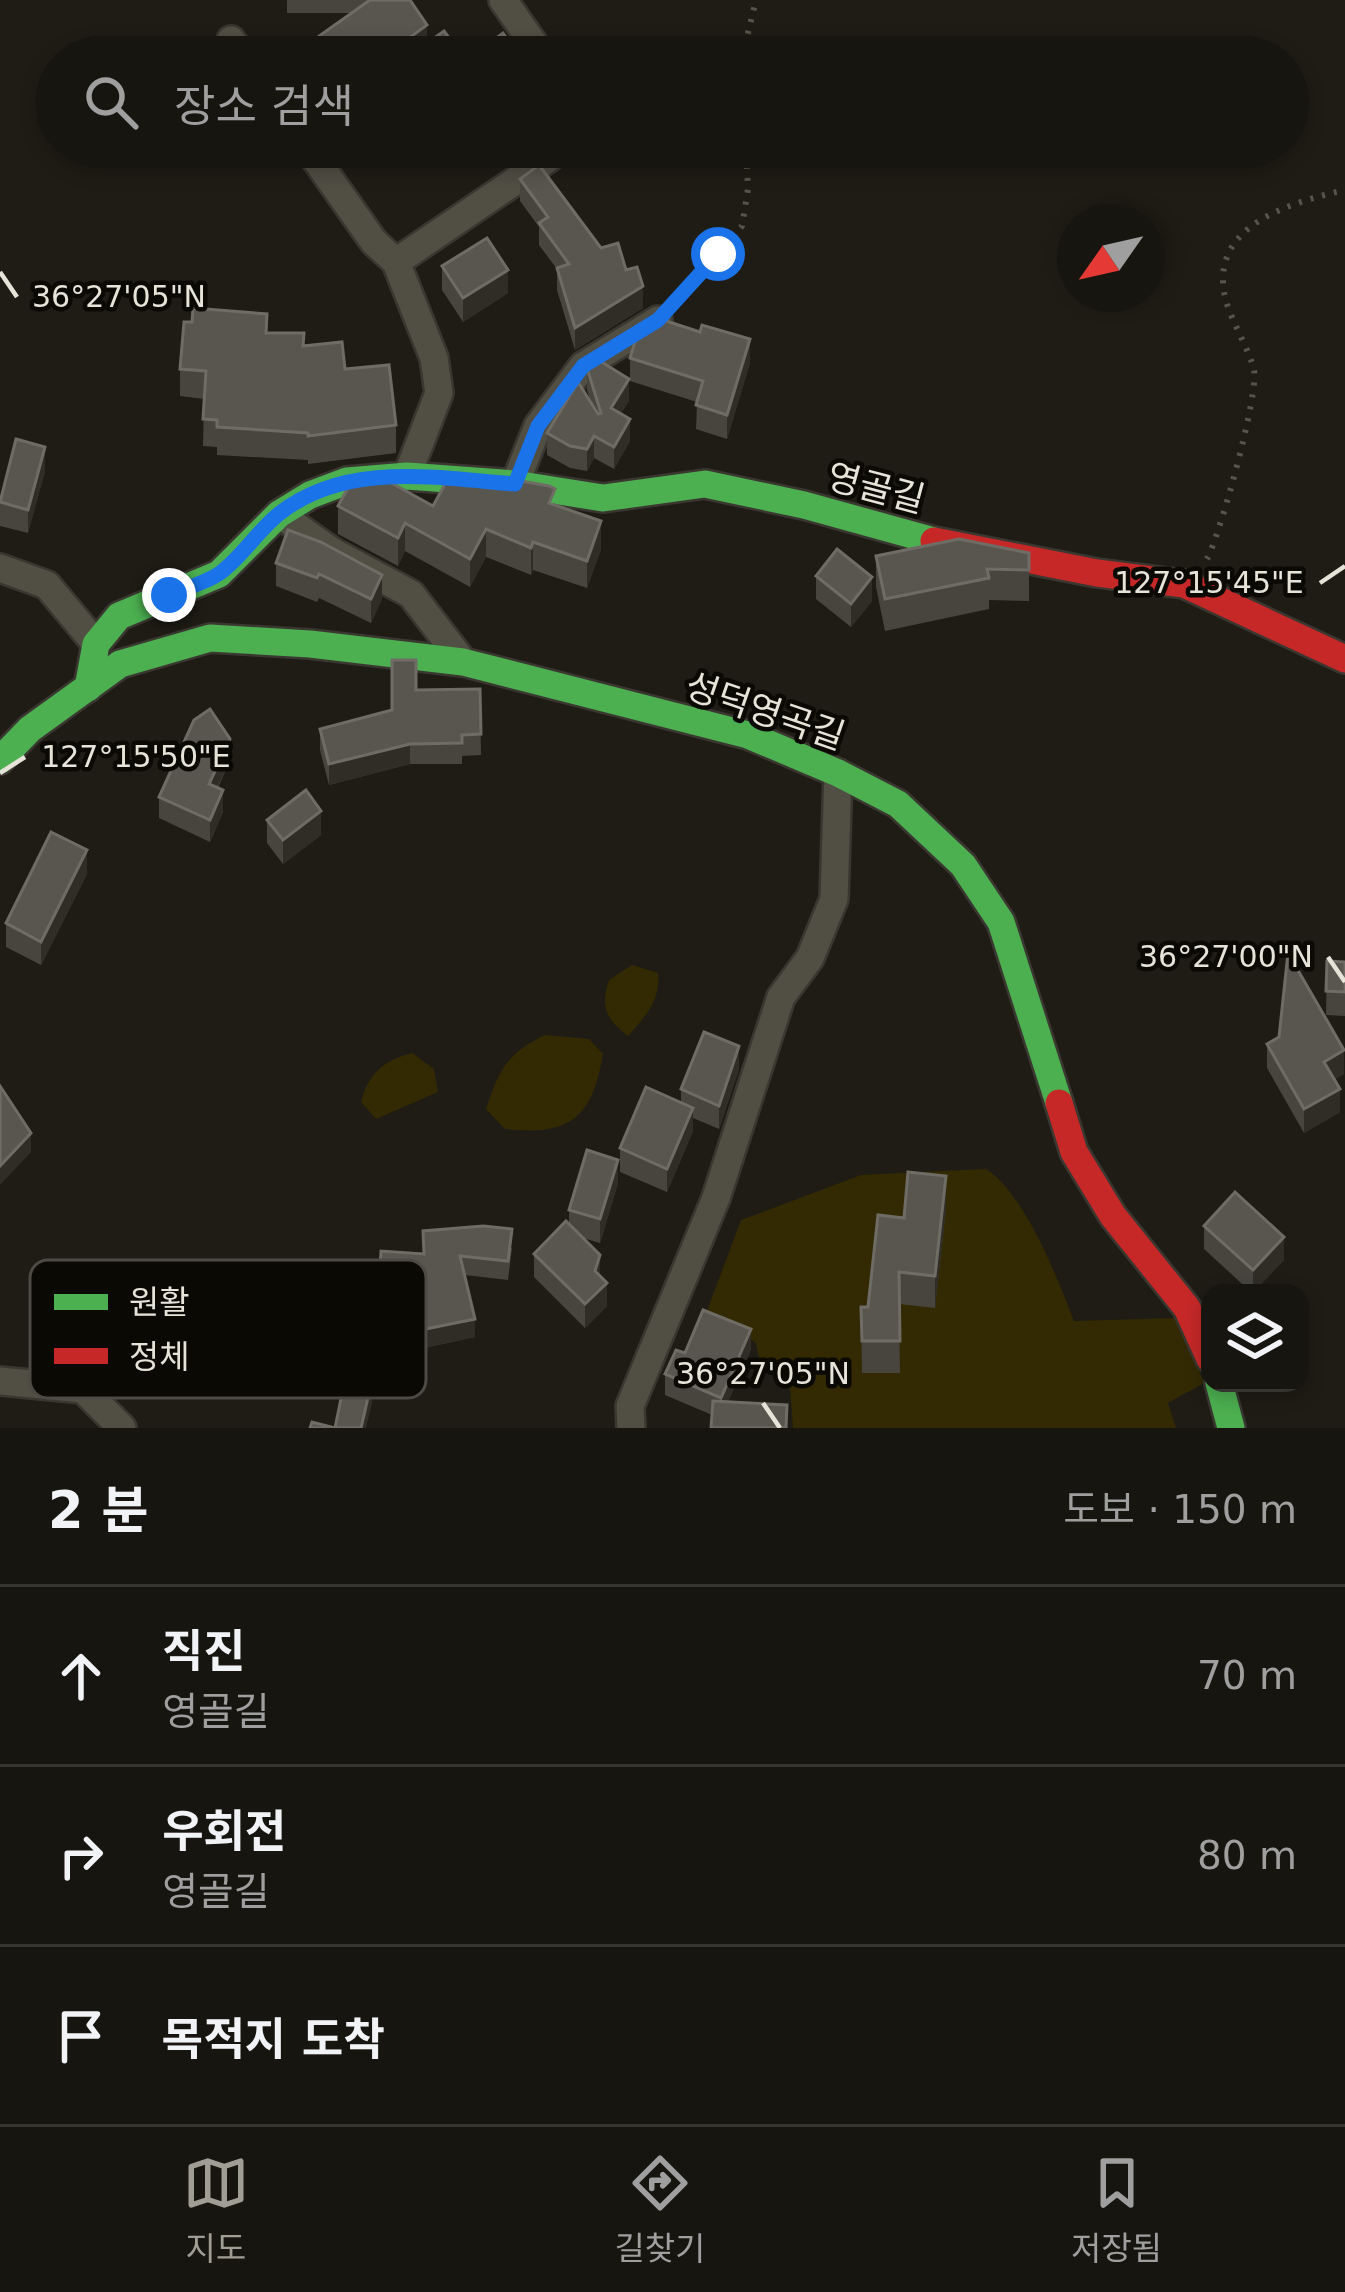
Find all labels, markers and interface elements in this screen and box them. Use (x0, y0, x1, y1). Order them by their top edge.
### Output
search box (36, 36, 1309, 168)
icon: search (78, 69, 144, 135)
text: 장소 검색 (174, 80, 354, 133)
north arrow (1057, 204, 1165, 312)
route start (691, 227, 745, 281)
text: 36°27'05"N (32, 279, 206, 314)
street label: 영골길 (823, 455, 929, 521)
text: 127°15'45"E (1114, 565, 1304, 600)
route end (142, 568, 196, 622)
street label: 성덕영곡길 (680, 665, 850, 757)
text: 127°15'50"E (41, 739, 231, 774)
text: 36°27'00"N (1139, 939, 1313, 974)
legend (30, 1260, 426, 1398)
text: 원활 (129, 1283, 190, 1322)
map controls (1201, 1284, 1309, 1392)
button: layers (1201, 1284, 1309, 1392)
text: 정체 (129, 1337, 190, 1376)
text: 36°27'05"N (676, 1356, 850, 1391)
text: 2 분 (48, 1481, 148, 1540)
text: 도보 · 150 m (1063, 1487, 1297, 1532)
text: 직진 (162, 1625, 245, 1678)
icon: ahead (48, 1643, 114, 1709)
text: 70 m (1197, 1653, 1297, 1698)
text: 영골길 (162, 1689, 270, 1734)
text: 우회전 (162, 1805, 286, 1858)
icon: right (48, 1823, 114, 1889)
text: 80 m (1197, 1833, 1297, 1878)
text: 영골길 (162, 1869, 270, 1914)
icon: arrive (48, 2003, 114, 2069)
text: 목적지 도착 (162, 2013, 385, 2066)
tab: 지도 (183, 2150, 249, 2270)
tab: 길찾기 (614, 2150, 705, 2270)
tab: 저장됨 (1071, 2150, 1162, 2270)

